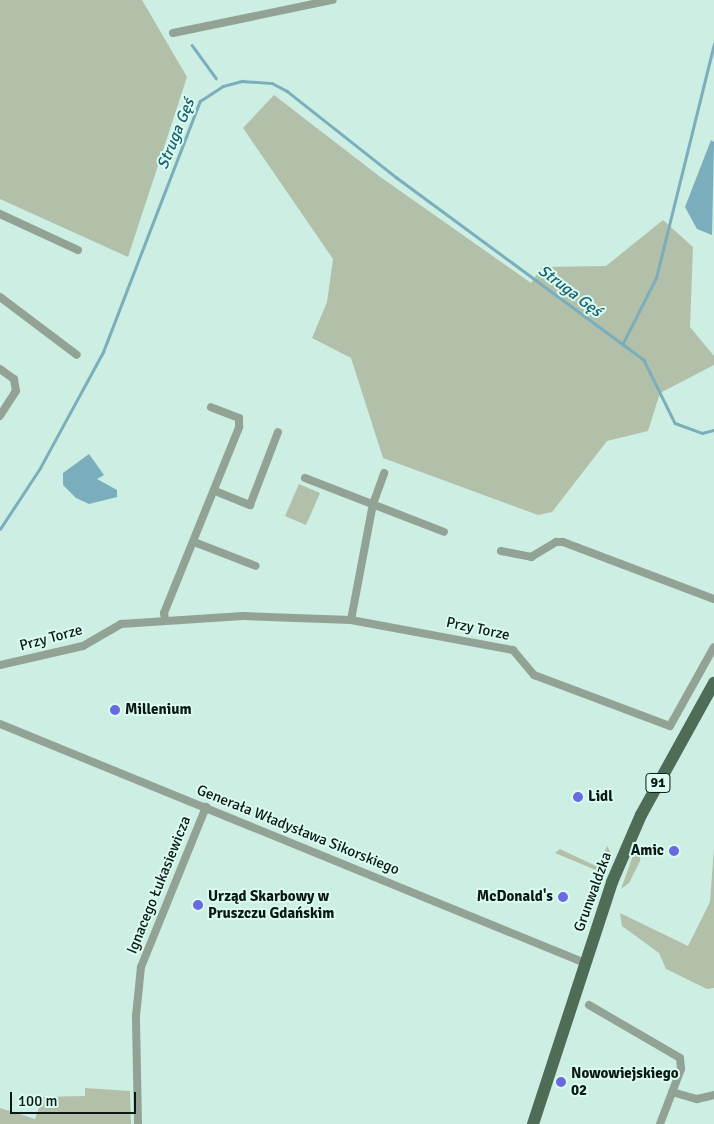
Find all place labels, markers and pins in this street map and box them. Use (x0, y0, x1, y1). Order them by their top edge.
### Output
place label: Millenium (125, 701, 192, 719)
marker: Millenium (109, 704, 121, 716)
place label: Lidl (588, 788, 613, 806)
marker: Lidl (572, 791, 584, 803)
place label: Amic (631, 842, 664, 860)
marker: Amic (668, 845, 680, 857)
place label: Urząd Skarbowy w Pruszczu Gdańskim (208, 887, 334, 922)
place label: McDonald's (477, 888, 553, 906)
marker: McDonald's (557, 891, 569, 903)
marker: Urząd Skarbowy w Pruszczu Gdańskim (192, 899, 204, 911)
place label: Nowowiejskiego 02 (571, 1064, 679, 1099)
marker: Nowowiejskiego 02 (555, 1076, 567, 1088)

